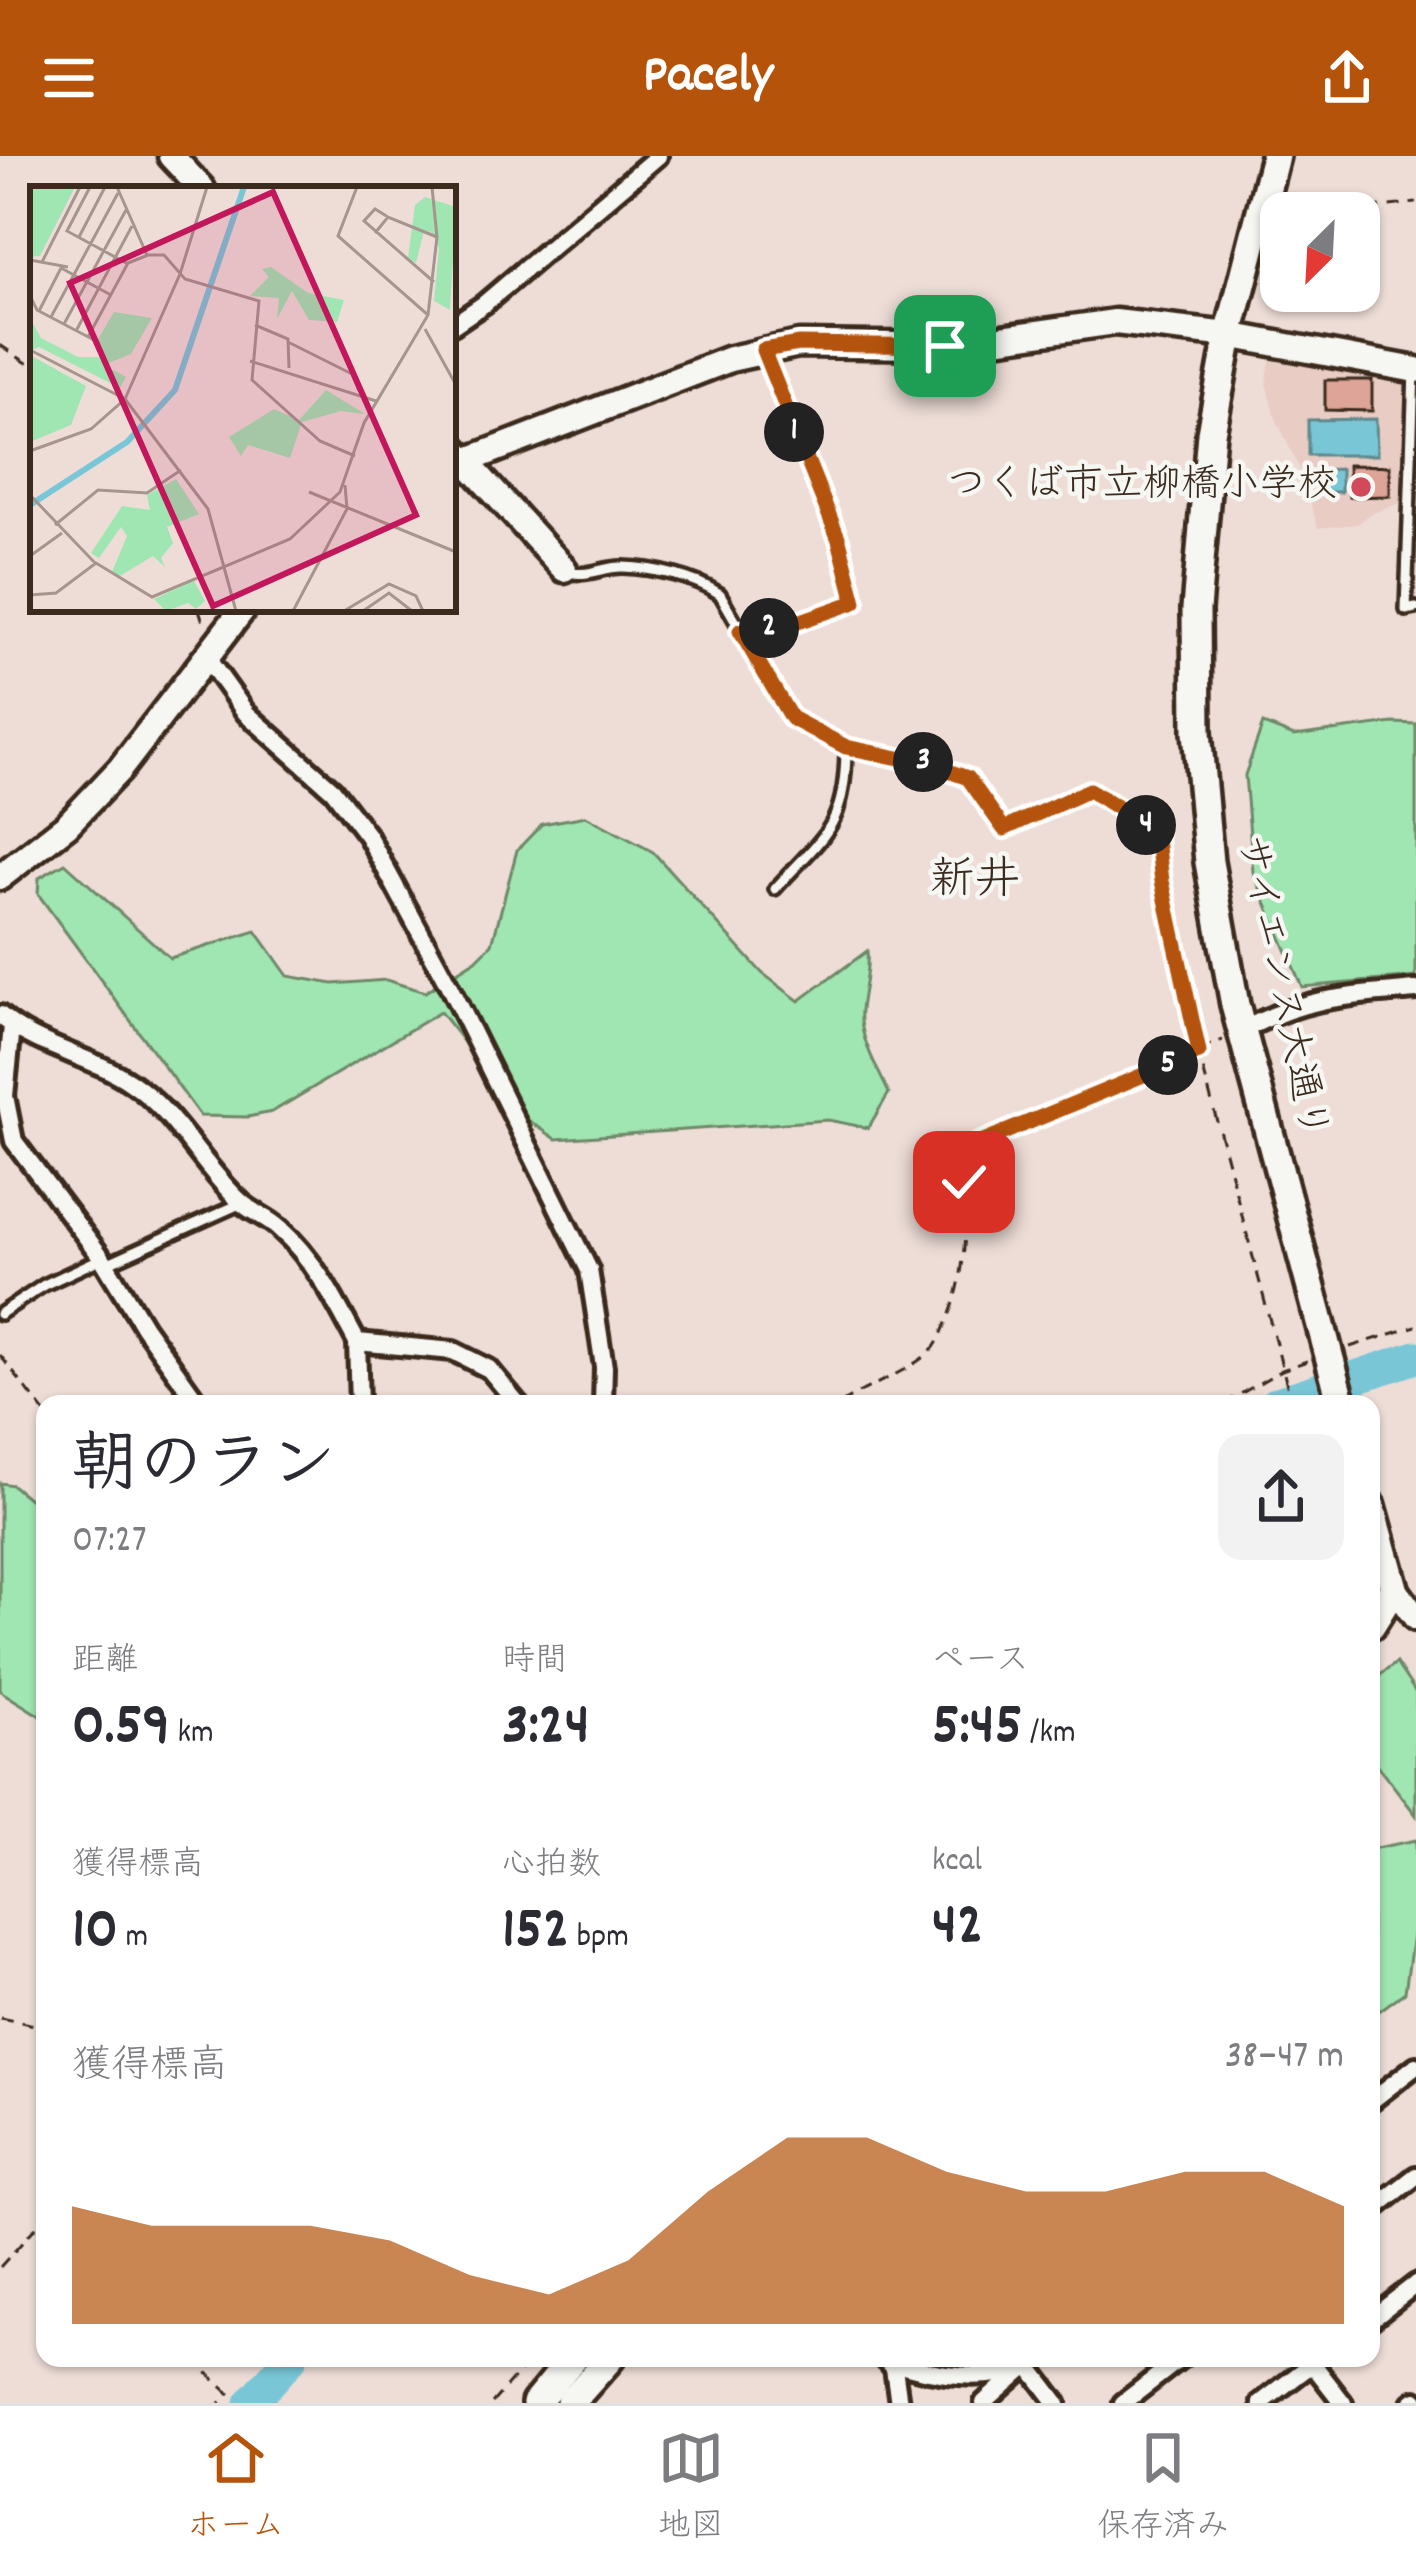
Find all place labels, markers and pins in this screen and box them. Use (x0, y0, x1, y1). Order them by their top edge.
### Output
pin (894, 295, 996, 397)
pin: 1 (764, 402, 824, 462)
place label: つくば市立柳橋小学校 (947, 460, 1337, 515)
marker: つくば市立柳橋小学校 (1348, 474, 1374, 500)
pin: 2 (739, 598, 799, 658)
pin: 3 (893, 732, 953, 792)
pin: 4 (1116, 795, 1176, 855)
pin: 5 (1138, 1035, 1198, 1095)
pin (913, 1131, 1015, 1233)

